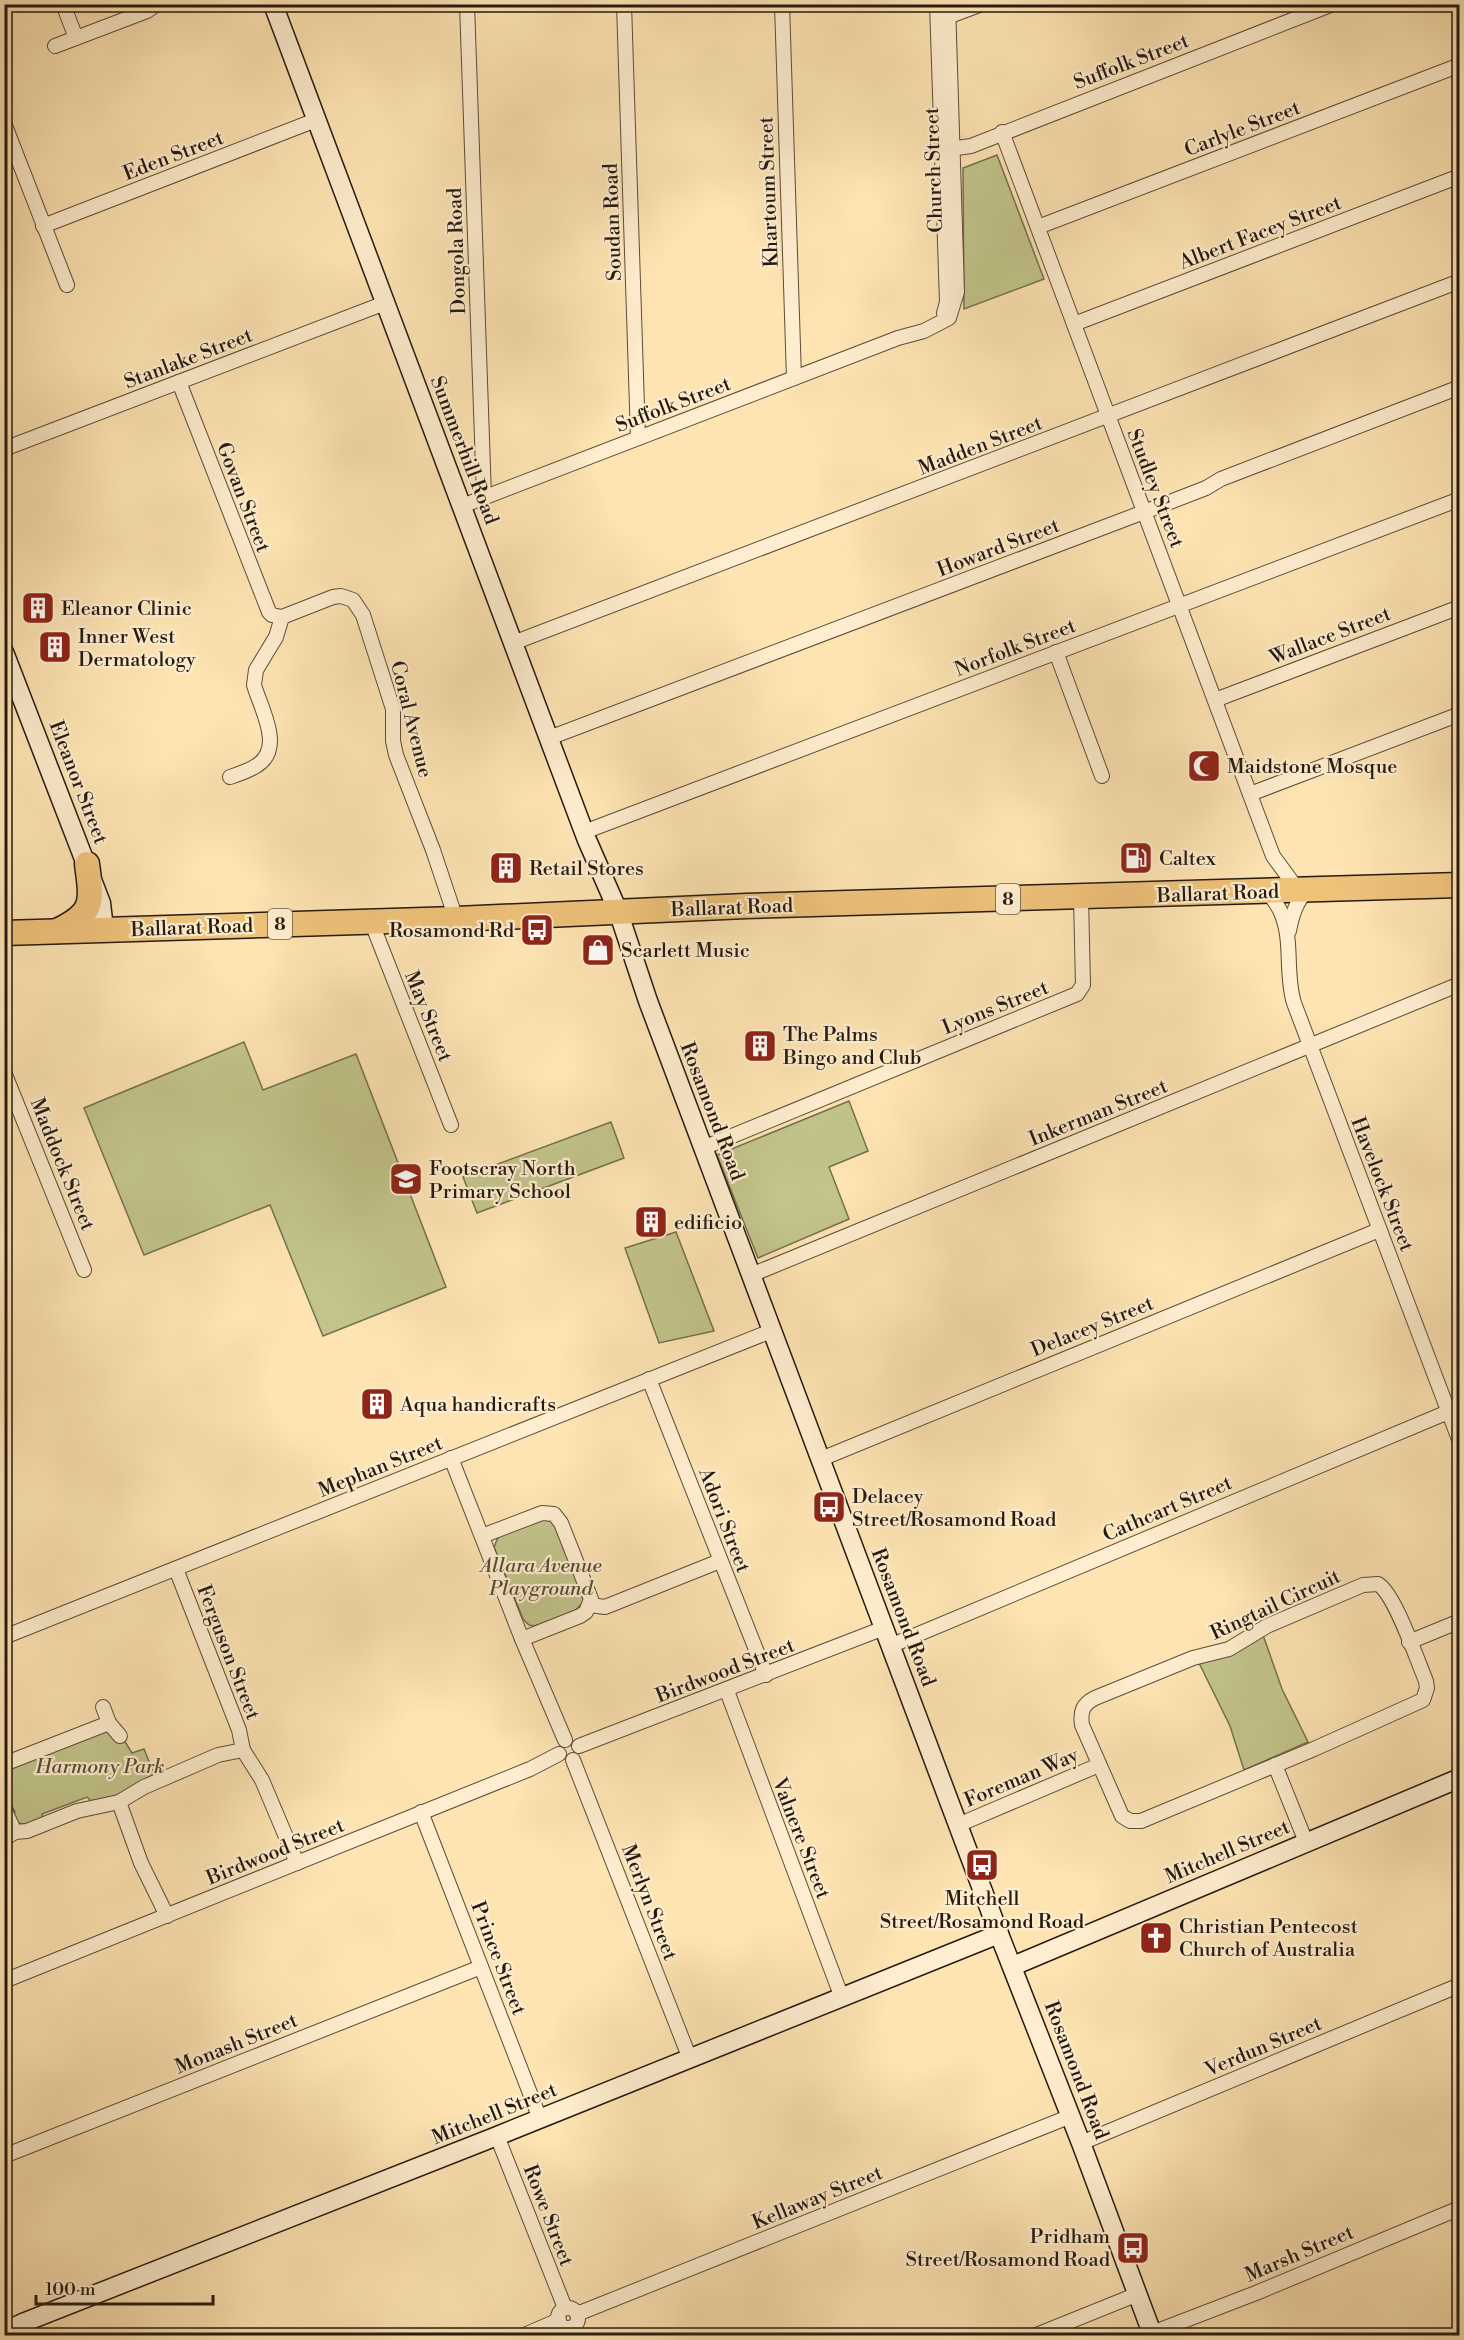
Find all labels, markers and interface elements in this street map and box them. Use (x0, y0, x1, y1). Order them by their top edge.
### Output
street label: Suffolk Street (1070, 29, 1193, 96)
street label: Carlyle Street (1181, 96, 1304, 163)
street label: Church Street (920, 107, 949, 233)
street label: Khartoum Street (754, 116, 785, 268)
street label: Eden Street (120, 126, 227, 187)
street label: Soudan Road (599, 162, 628, 281)
street label: Dongola Road (443, 186, 472, 315)
street label: Albert Facey Street (1175, 191, 1345, 276)
street label: Stanlake Street (121, 323, 256, 395)
street label: Suffolk Street (612, 372, 735, 439)
street label: Summerhill Road (424, 373, 504, 529)
street label: Madden Street (915, 411, 1046, 482)
street label: Studley Street (1120, 426, 1189, 552)
street label: Govan Street (210, 439, 275, 556)
street label: Howard Street (934, 514, 1063, 583)
building icon: Eleanor Clinic (20, 590, 56, 626)
place label: Eleanor Clinic (61, 597, 192, 622)
street label: Wallace Street (1266, 602, 1395, 671)
street label: Norfolk Street (951, 614, 1080, 683)
place label: Inner West Dermatology (78, 625, 196, 673)
building icon: Inner West Dermatology (37, 629, 73, 665)
street label: Coral Avenue (384, 658, 437, 780)
street label: Eleanor Street (43, 717, 113, 848)
mosque icon: Maidstone Mosque (1186, 748, 1222, 784)
place label: Maidstone Mosque (1227, 755, 1397, 780)
fuel station icon: Caltex (1118, 840, 1154, 876)
place label: Caltex (1159, 847, 1217, 872)
building icon: Retail Stores (488, 850, 524, 886)
place label: Retail Stores (529, 857, 644, 882)
street label: Ballarat Road (1155, 880, 1280, 909)
road number: 8 (996, 884, 1020, 914)
street label: Ballarat Road (669, 894, 794, 923)
road number: 8 (268, 909, 292, 939)
bus stop icon: Rosamond Rd (519, 912, 555, 948)
street label: Ballarat Road (129, 914, 254, 943)
place label: Rosamond Rd (389, 919, 515, 944)
shop icon: Scarlett Music (580, 932, 616, 968)
place label: Scarlett Music (621, 939, 750, 964)
street label: May Street (398, 967, 457, 1066)
street label: Lyons Street (939, 976, 1052, 1041)
place label: The Palms Bingo and Club (782, 1023, 921, 1071)
building icon: The Palms Bingo and Club (742, 1028, 778, 1064)
street label: Rosamond Road (674, 1039, 750, 1185)
street label: Inkerman Street (1026, 1074, 1171, 1152)
street label: Maddock Street (24, 1095, 100, 1234)
street label: Havelock Street (1345, 1114, 1419, 1255)
place label: Footscray North Primary School (429, 1157, 576, 1205)
school or university icon: Footscray North Primary School (388, 1161, 424, 1197)
building icon: edificio (633, 1204, 669, 1240)
place label: edificio (674, 1211, 742, 1236)
street label: Delacey Street (1028, 1291, 1157, 1363)
building icon: Aqua handicrafts (359, 1386, 395, 1422)
place label: Aqua handicrafts (399, 1393, 556, 1418)
street label: Mephan Street (315, 1431, 446, 1504)
street label: Adori Street (692, 1464, 755, 1576)
street label: Cathcart Street (1099, 1471, 1236, 1548)
place label: Delacey Street/Rosamond Road (852, 1485, 1057, 1533)
bus stop icon: Delacey Street/Rosamond Road (811, 1489, 847, 1525)
street label: Rosamond Road (865, 1545, 941, 1691)
park label: Allara Avenue Playground (478, 1554, 602, 1602)
street label: Ringtail Circuit (1207, 1564, 1345, 1646)
street label: Ferguson Street (190, 1582, 265, 1724)
street label: Birdwood Street (652, 1633, 798, 1710)
street label: Foreman Way (961, 1743, 1083, 1814)
park label: Harmony Park (35, 1755, 164, 1780)
street label: Valnere Street (766, 1774, 835, 1903)
street label: Birdwood Street (202, 1813, 348, 1892)
street label: Mitchell Street (1161, 1815, 1294, 1890)
street label: Merlyn Street (615, 1841, 682, 1964)
bus stop icon: Mitchell Street/Rosamond Road (964, 1847, 1000, 1883)
place label: Mitchell Street/Rosamond Road (880, 1887, 1085, 1935)
street label: Prince Street (464, 1898, 531, 2019)
place label: Christian Pentecost Church of Australia (1179, 1915, 1358, 1963)
church icon: Christian Pentecost Church of Australia (1138, 1920, 1174, 1956)
street label: Rosamond Road (1038, 1998, 1114, 2144)
street label: Monash Street (172, 2008, 302, 2080)
street label: Verdun Street (1201, 2012, 1326, 2084)
street label: Mitchell Street (428, 2078, 561, 2151)
street label: Rowe Street (517, 2161, 578, 2270)
street label: Kellaway Street (749, 2161, 886, 2236)
street label: Marsh Street (1242, 2220, 1358, 2288)
place label: Pridham Street/Rosamond Road (906, 2225, 1111, 2273)
bus stop icon: Pridham Street/Rosamond Road (1115, 2230, 1151, 2266)
scale bar (36, 2268, 213, 2306)
text: 100 m (45, 2278, 96, 2301)

